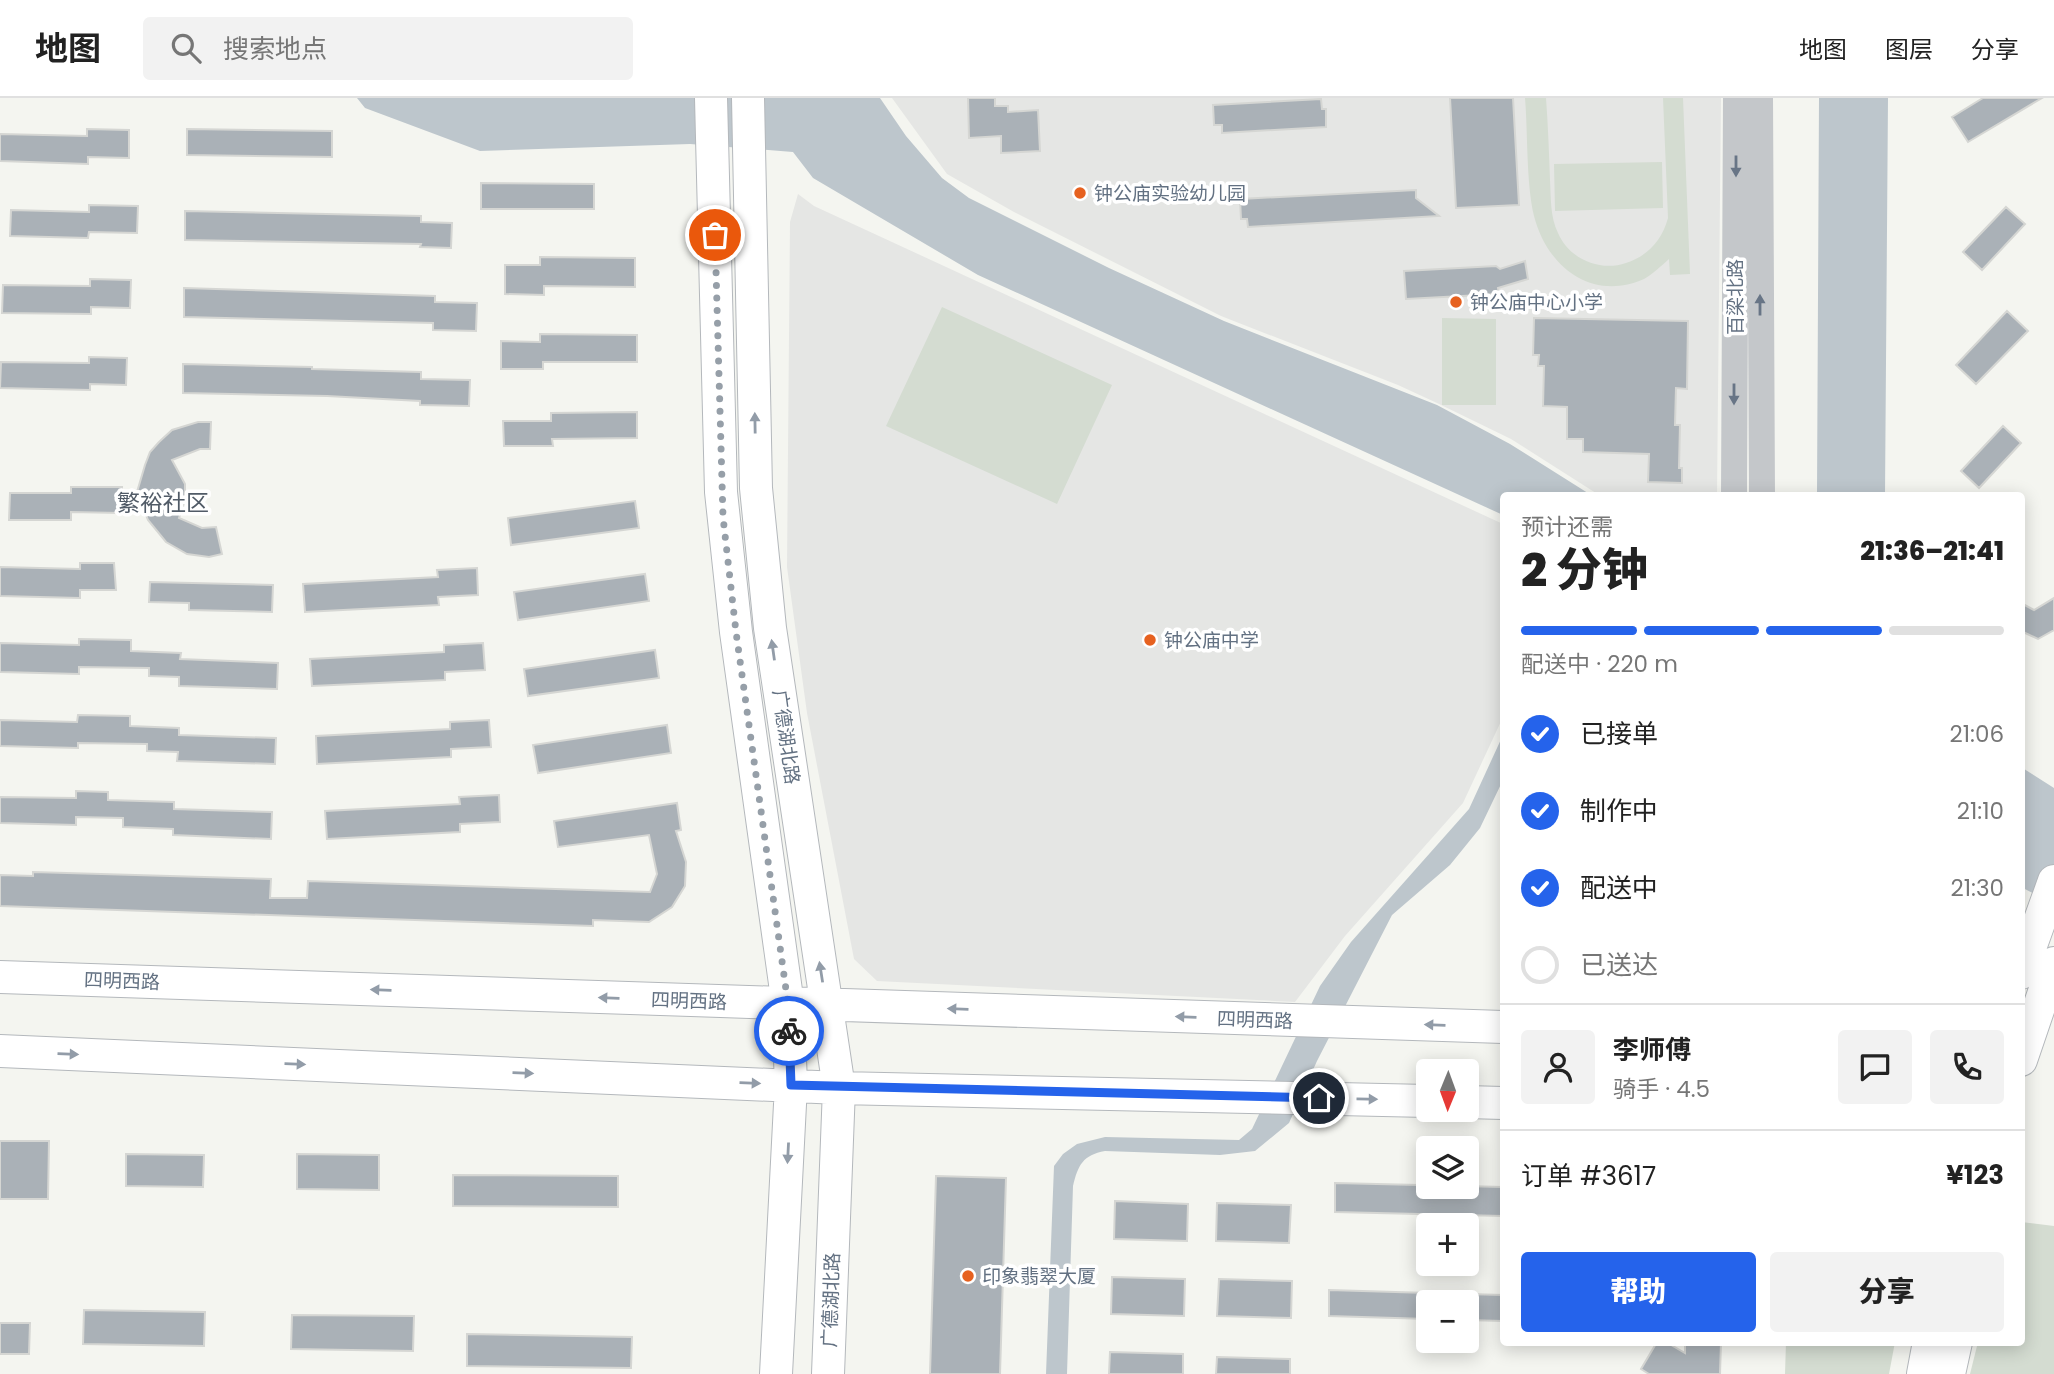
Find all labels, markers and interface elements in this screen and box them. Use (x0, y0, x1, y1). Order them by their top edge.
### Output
search box (143, 17, 633, 80)
text: 地图 (35, 25, 101, 72)
icon: search (167, 29, 205, 67)
text: 搜索地点 (223, 31, 327, 67)
text: 地图 (1799, 33, 1847, 66)
text: 图层 (1885, 33, 1933, 66)
text: 分享 (1971, 33, 2019, 66)
one-way arrow (1730, 155, 1742, 177)
place label: 钟公庙实验幼儿园 (1094, 180, 1246, 207)
marker: 钟公庙实验幼儿园 (1072, 185, 1088, 201)
pin (685, 205, 745, 265)
icon: bag (696, 216, 734, 254)
street label: 百梁北路 (1722, 259, 1749, 335)
place label: 钟公庙中心小学 (1470, 289, 1603, 316)
one-way arrow (1755, 293, 1766, 315)
marker: 钟公庙中心小学 (1448, 294, 1464, 310)
one-way arrow (1728, 383, 1740, 405)
one-way arrow (749, 412, 761, 434)
district label: 繁裕社区 (117, 487, 209, 519)
text: 预计还需 (1521, 511, 1613, 543)
text: 21:36–21:41 (1860, 533, 2004, 569)
text: 2 分钟 (1521, 538, 1648, 602)
place label: 钟公庙中学 (1164, 627, 1259, 654)
marker: 钟公庙中学 (1142, 632, 1158, 648)
one-way arrow (768, 639, 779, 661)
text: 配送中 · 220 m (1521, 648, 1678, 680)
street label: 广德湖北路 (766, 688, 806, 786)
icon: check (1521, 715, 1559, 753)
text: 已接单 (1580, 716, 1658, 752)
text: 21:06 (1949, 718, 2004, 750)
icon: check (1521, 792, 1559, 830)
text: 制作中 (1580, 793, 1658, 829)
text: 21:10 (1957, 795, 2004, 827)
icon: check (1521, 869, 1559, 907)
text: 配送中 (1580, 870, 1658, 906)
text: 21:30 (1951, 872, 2004, 904)
text: 已送达 (1580, 947, 1658, 983)
one-way arrow (815, 961, 826, 983)
street label: 四明西路 (84, 966, 160, 996)
one-way arrow (370, 985, 392, 996)
street label: 四明西路 (651, 986, 727, 1016)
one-way arrow (597, 993, 619, 1004)
courier (754, 996, 824, 1066)
one-way arrow (947, 1004, 969, 1015)
street label: 四明西路 (1217, 1005, 1293, 1035)
icon: bike (770, 1012, 808, 1050)
one-way arrow (1174, 1012, 1196, 1023)
one-way arrow (1424, 1020, 1446, 1031)
button: person (1521, 1030, 1595, 1104)
button: chat (1838, 1030, 1912, 1104)
button: phone (1930, 1030, 2004, 1104)
text: 李师傅 (1613, 1032, 1691, 1068)
one-way arrow (57, 1048, 79, 1059)
one-way arrow (285, 1058, 307, 1069)
north arrow (1416, 1059, 1479, 1122)
map controls (1416, 1059, 1479, 1353)
one-way arrow (512, 1068, 534, 1079)
pin (1289, 1068, 1349, 1128)
text: 骑手 · 4.5 (1613, 1073, 1710, 1105)
one-way arrow (739, 1078, 761, 1089)
icon: home (1300, 1079, 1338, 1117)
one-way arrow (1356, 1094, 1378, 1105)
button: layers (1416, 1136, 1479, 1199)
one-way arrow (782, 1142, 793, 1164)
text: ¥123 (1946, 1157, 2004, 1193)
text: 订单 #3617 (1521, 1158, 1656, 1194)
button: + (1416, 1213, 1479, 1276)
street label: 广德湖北路 (816, 1252, 846, 1348)
button: 帮助 (1521, 1252, 1756, 1332)
button: 分享 (1770, 1252, 2004, 1332)
place label: 印象翡翠大厦 (982, 1263, 1096, 1290)
marker: 印象翡翠大厦 (960, 1268, 976, 1284)
button: − (1416, 1290, 1479, 1353)

